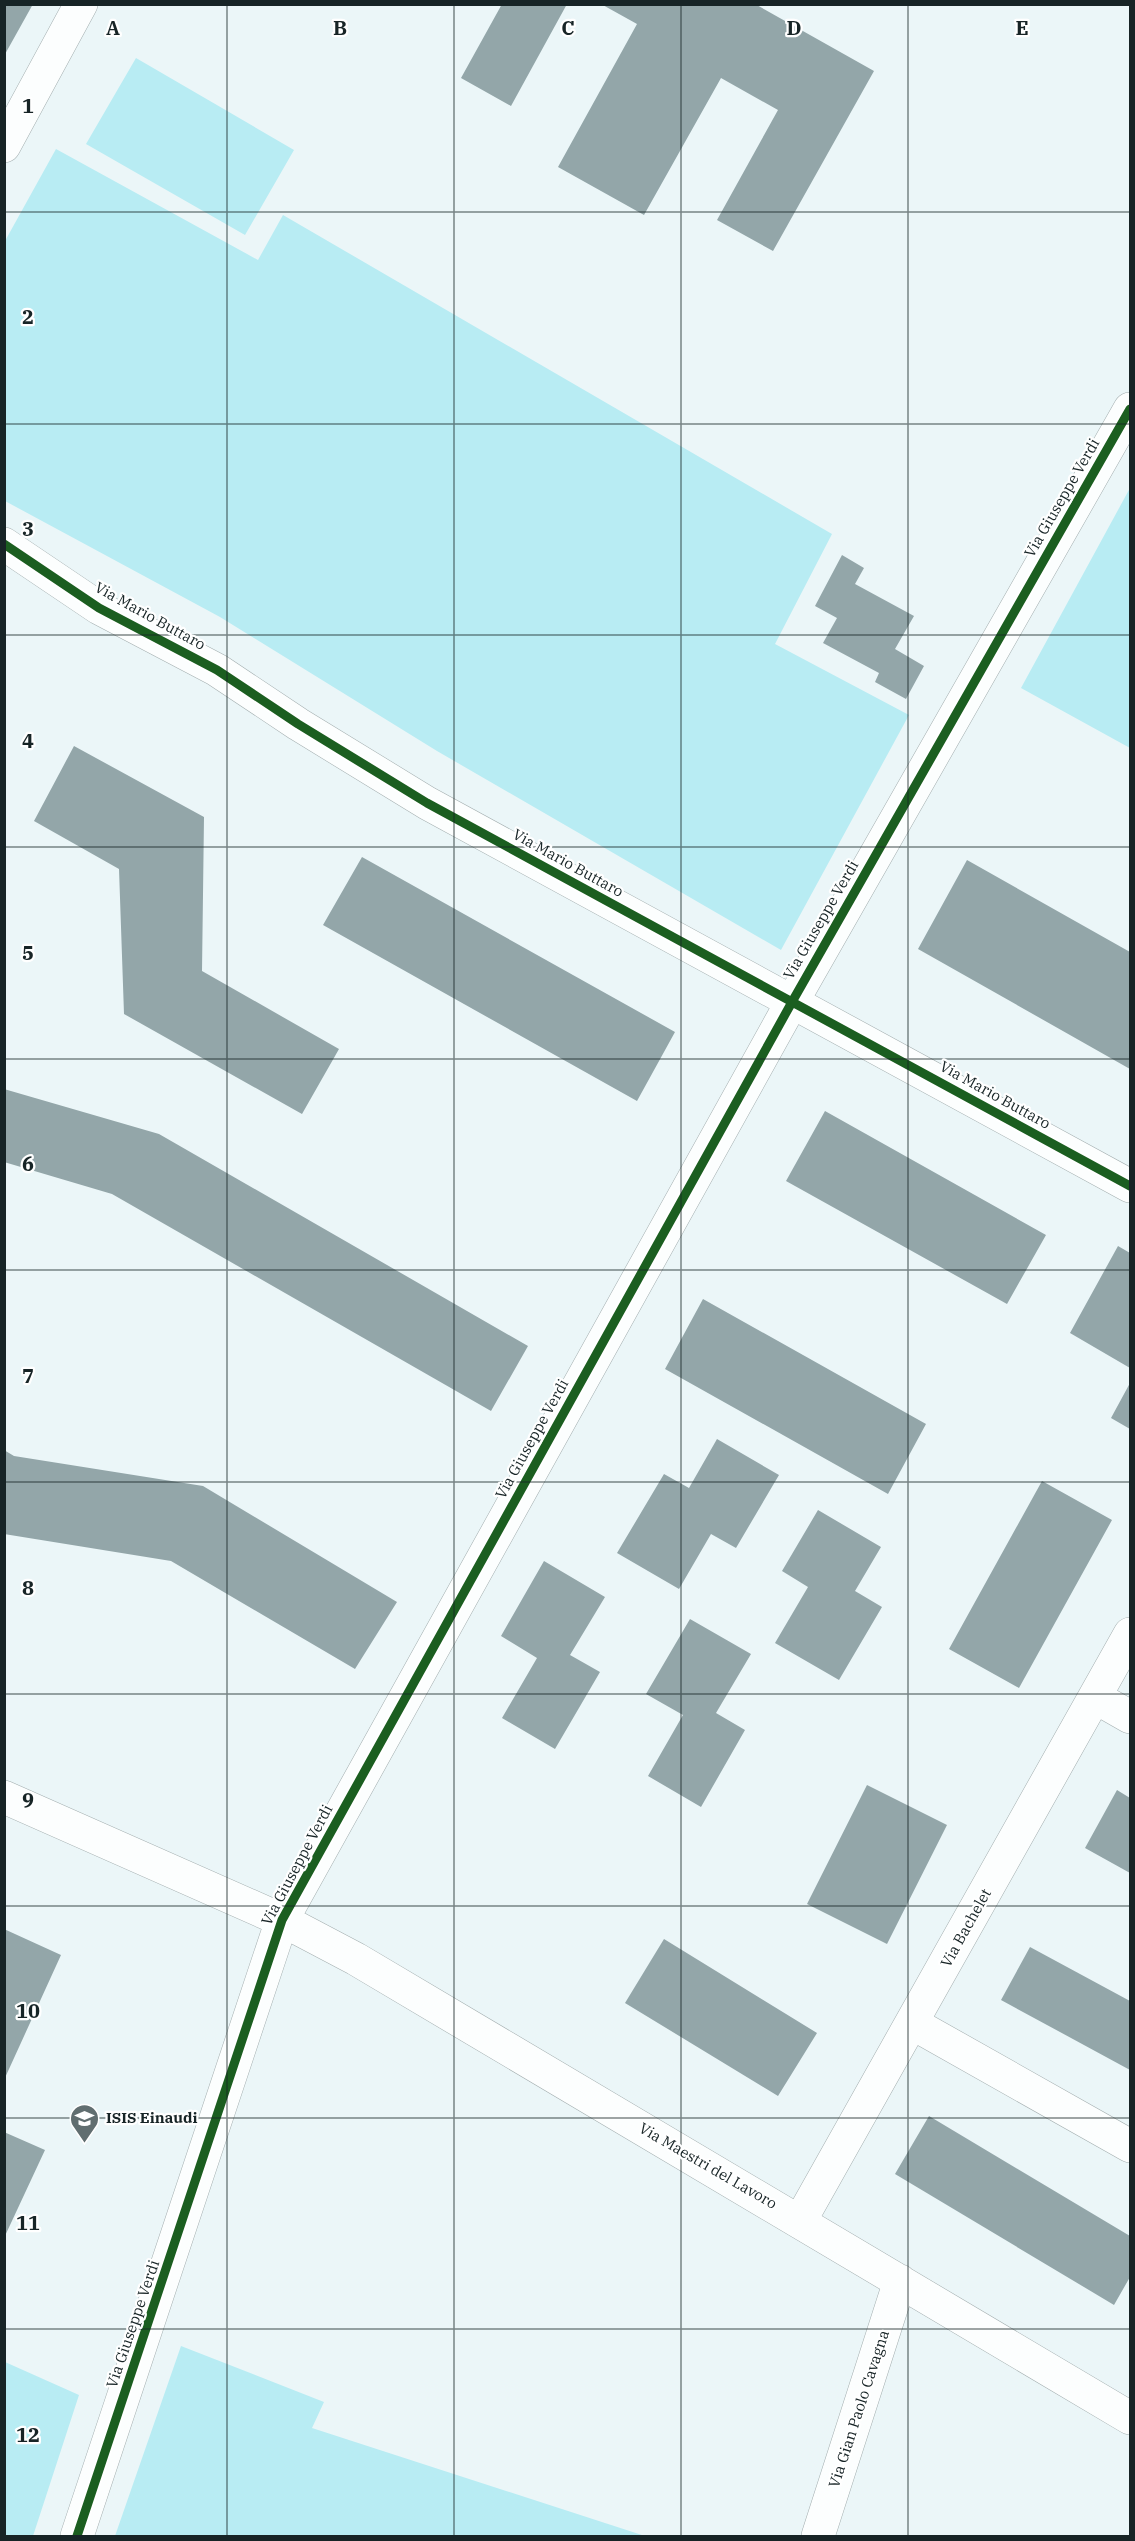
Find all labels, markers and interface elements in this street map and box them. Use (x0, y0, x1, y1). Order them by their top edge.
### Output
text: A (106, 14, 120, 41)
text: B (333, 14, 347, 41)
text: C (561, 14, 575, 41)
text: D (786, 14, 802, 41)
text: E (1015, 14, 1029, 41)
text: 1 (22, 92, 34, 119)
text: 2 (22, 303, 34, 330)
street label: Via Giuseppe Verdi (1020, 435, 1103, 561)
text: 3 (22, 515, 34, 542)
street label: Via Mario Buttaro (92, 577, 209, 654)
text: 4 (22, 727, 34, 754)
street label: Via Mario Buttaro (510, 824, 627, 901)
street label: Via Giuseppe Verdi (779, 857, 862, 983)
text: 5 (22, 939, 34, 966)
street label: Via Mario Buttaro (937, 1056, 1054, 1133)
text: 6 (22, 1150, 34, 1177)
text: 7 (22, 1362, 34, 1389)
street label: Via Giuseppe Verdi (491, 1375, 572, 1502)
text: 8 (22, 1574, 34, 1601)
text: 9 (22, 1786, 34, 1813)
street label: Via Giuseppe Verdi (257, 1801, 337, 1928)
street label: Via Bachelet (936, 1885, 995, 1971)
text: 10 (16, 1997, 40, 2024)
school or university icon: ISIS Einaudi (69, 2102, 101, 2144)
place label: ISIS Einaudi (106, 2108, 197, 2127)
street label: Via Maestri del Lavoro (636, 2118, 781, 2213)
text: 11 (16, 2209, 40, 2236)
street label: Via Giuseppe Verdi (102, 2257, 163, 2390)
street label: Via Gian Paolo Cavagna (824, 2328, 893, 2490)
text: 12 (16, 2421, 40, 2448)

